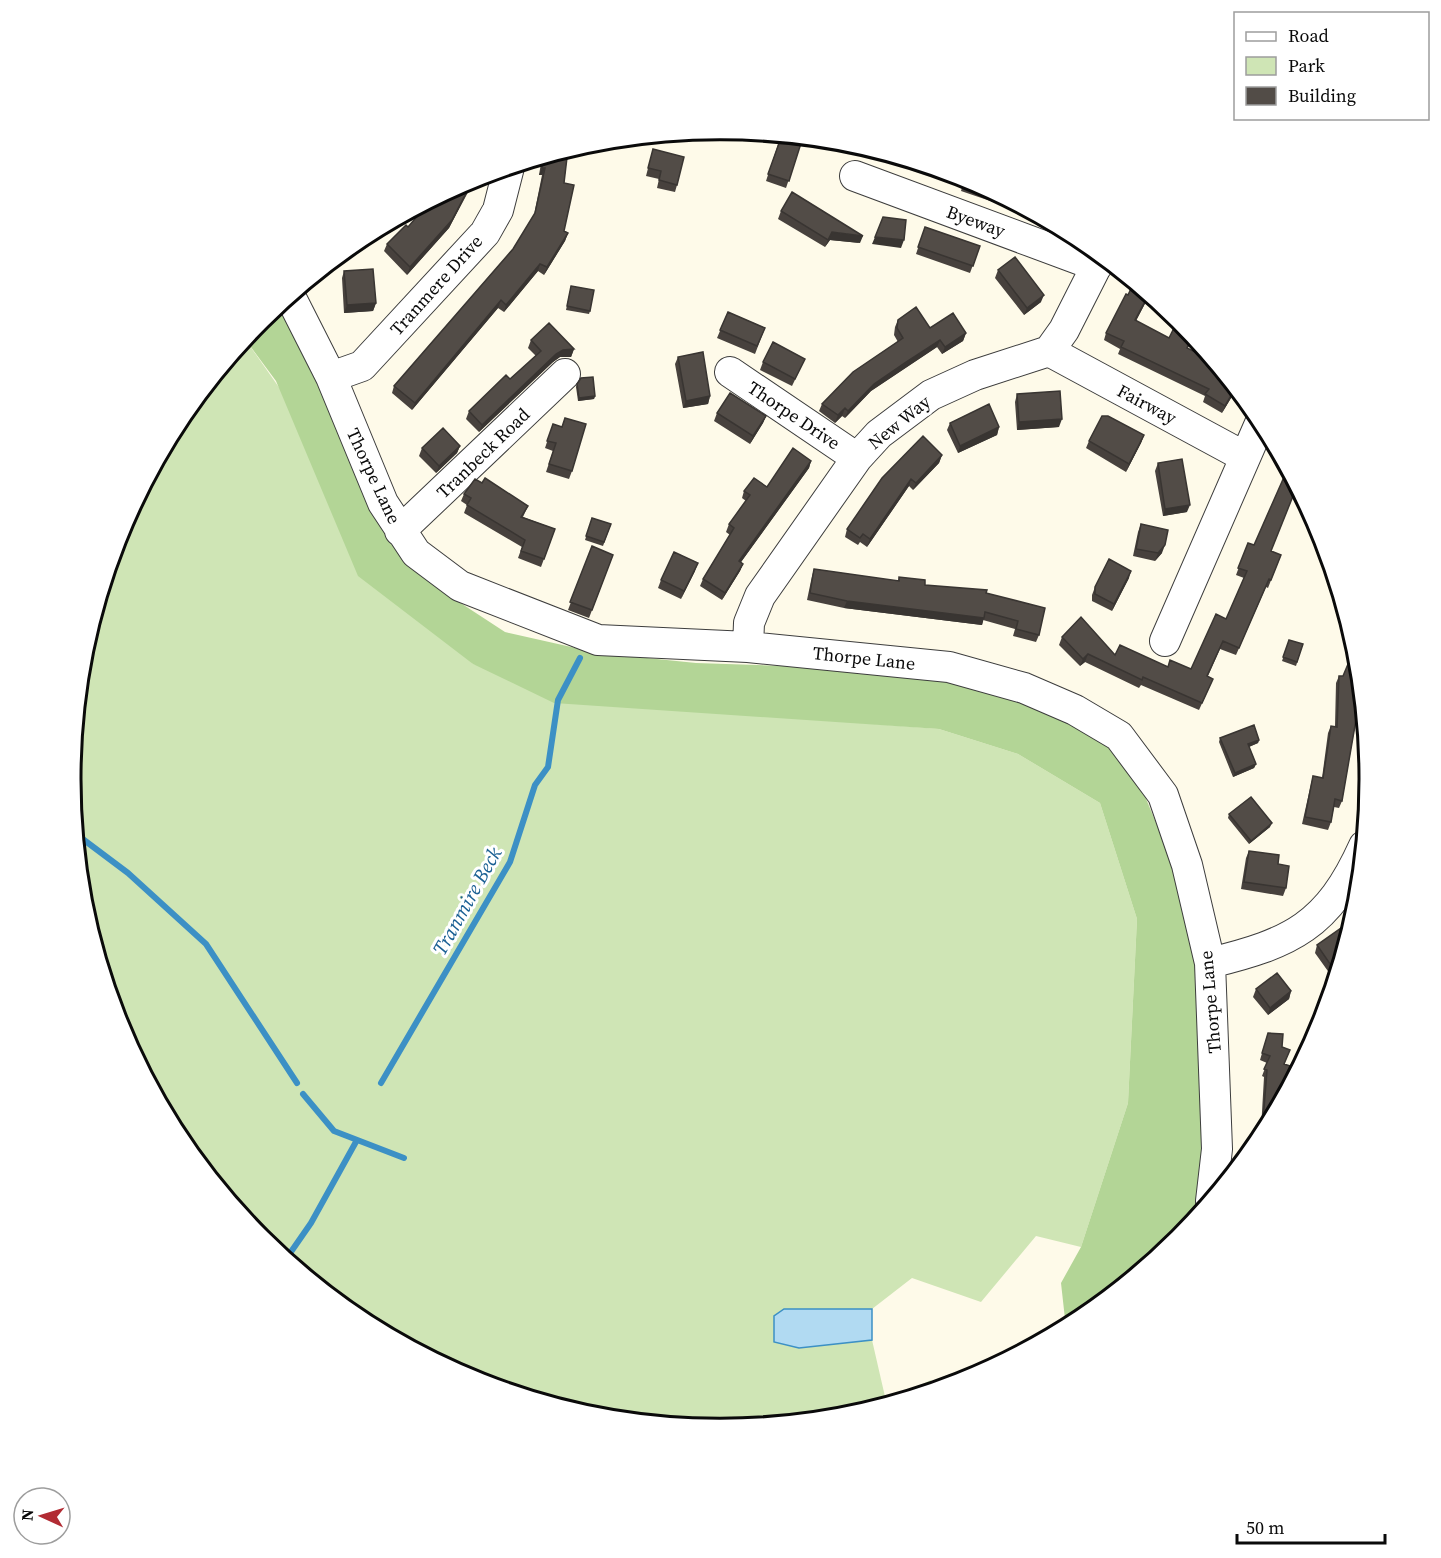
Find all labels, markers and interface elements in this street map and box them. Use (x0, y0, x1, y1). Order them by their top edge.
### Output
legend (1234, 12, 1429, 120)
text: Road (1288, 23, 1329, 48)
text: Park (1288, 53, 1325, 78)
text: Building (1288, 83, 1356, 108)
street label: Byeway (943, 199, 1010, 243)
street label: Tranmere Drive (384, 229, 488, 341)
street label: Thorpe Drive (743, 375, 845, 455)
street label: Fairway (1113, 378, 1182, 430)
street label: New Way (863, 389, 936, 455)
street label: Tranbeck Road (431, 402, 535, 504)
street label: Thorpe Lane (341, 424, 407, 528)
street label: Thorpe Lane (811, 640, 917, 676)
water label: Tranmire Beck (426, 841, 509, 960)
street label: Thorpe Lane (1193, 950, 1227, 1054)
north arrow (12, 1486, 72, 1546)
scale bar (1237, 1507, 1386, 1545)
text: N (16, 1508, 38, 1522)
text: 50 m (1246, 1515, 1284, 1540)

